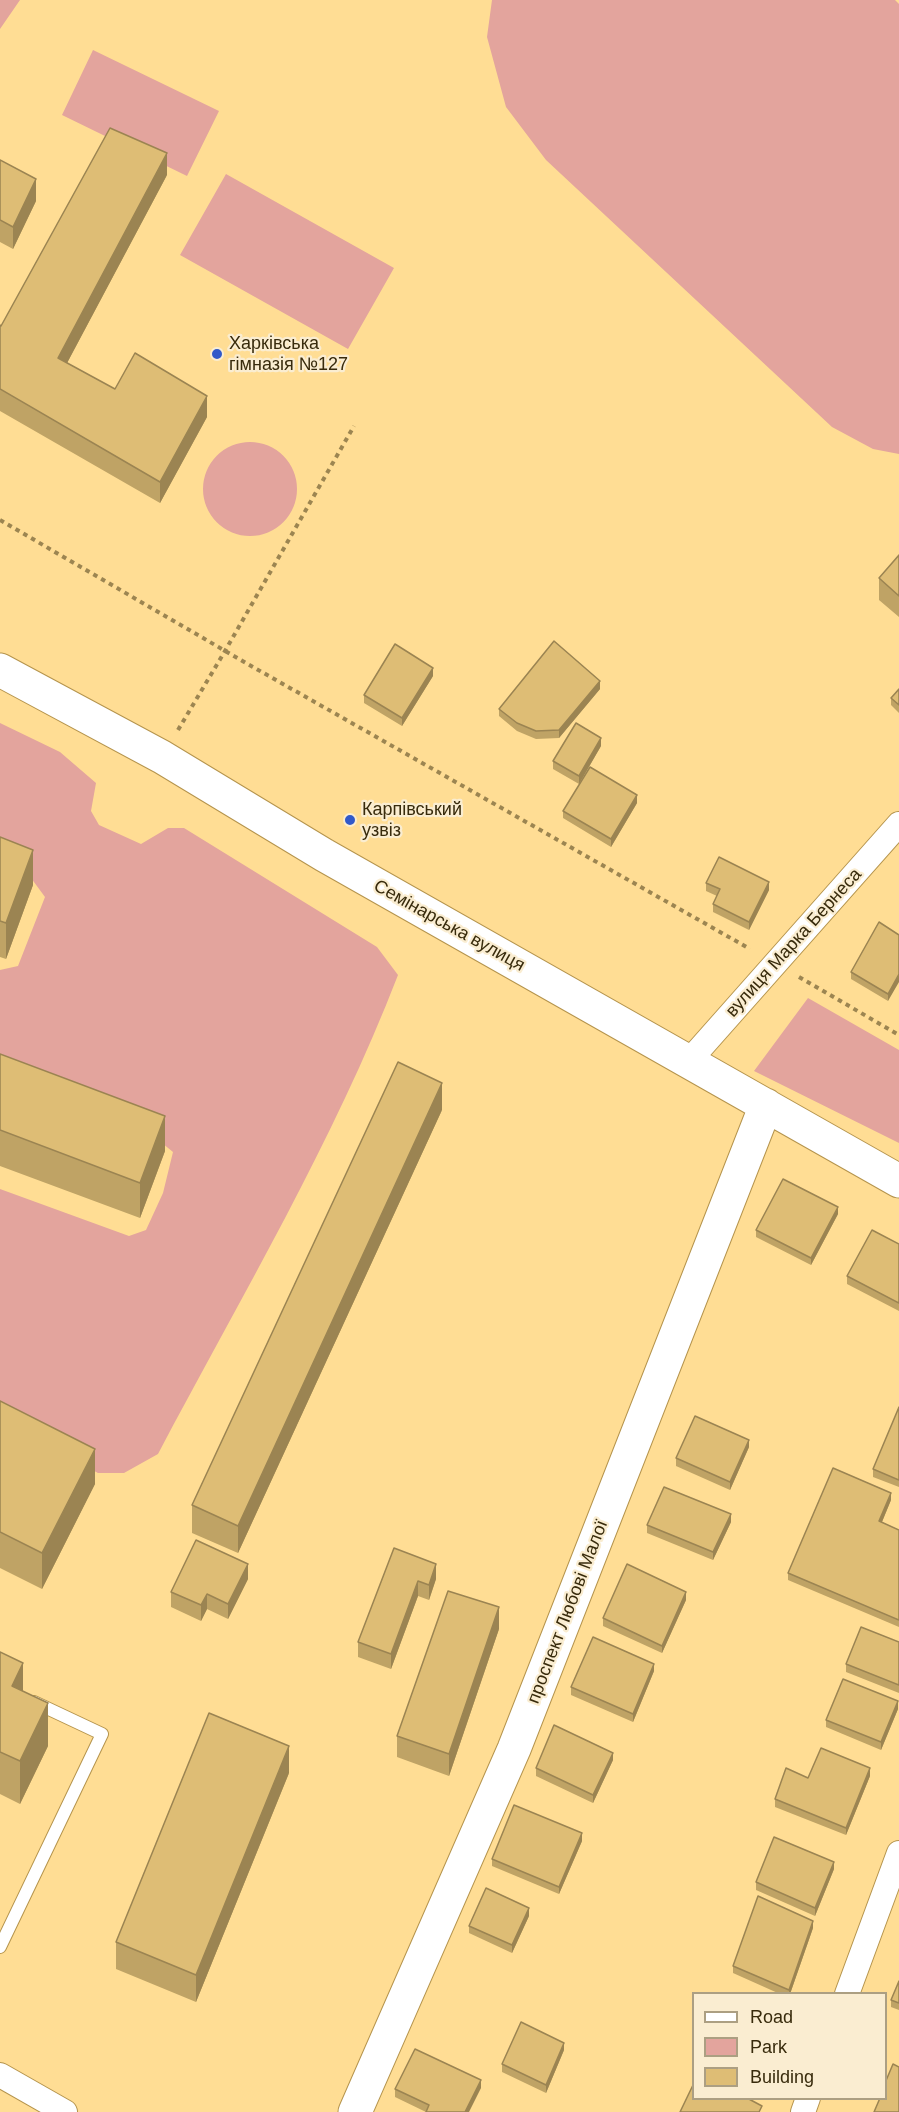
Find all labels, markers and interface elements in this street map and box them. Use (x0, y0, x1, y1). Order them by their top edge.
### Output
place label: Харківська гімназія №127 (229, 333, 348, 376)
marker: Харківська гімназія №127 (210, 347, 224, 361)
place label: Карпівський узвіз (362, 799, 462, 842)
marker: Карпівський узвіз (343, 813, 357, 827)
street label: вулиця Марка Бернеса (722, 864, 866, 1022)
street label: Семінарська вулиця (370, 875, 528, 977)
street label: проспект Любові Малої (523, 1517, 613, 1707)
legend (692, 1992, 887, 2100)
text: Road (750, 2007, 793, 2027)
text: Park (750, 2037, 787, 2057)
text: Building (750, 2067, 814, 2087)

